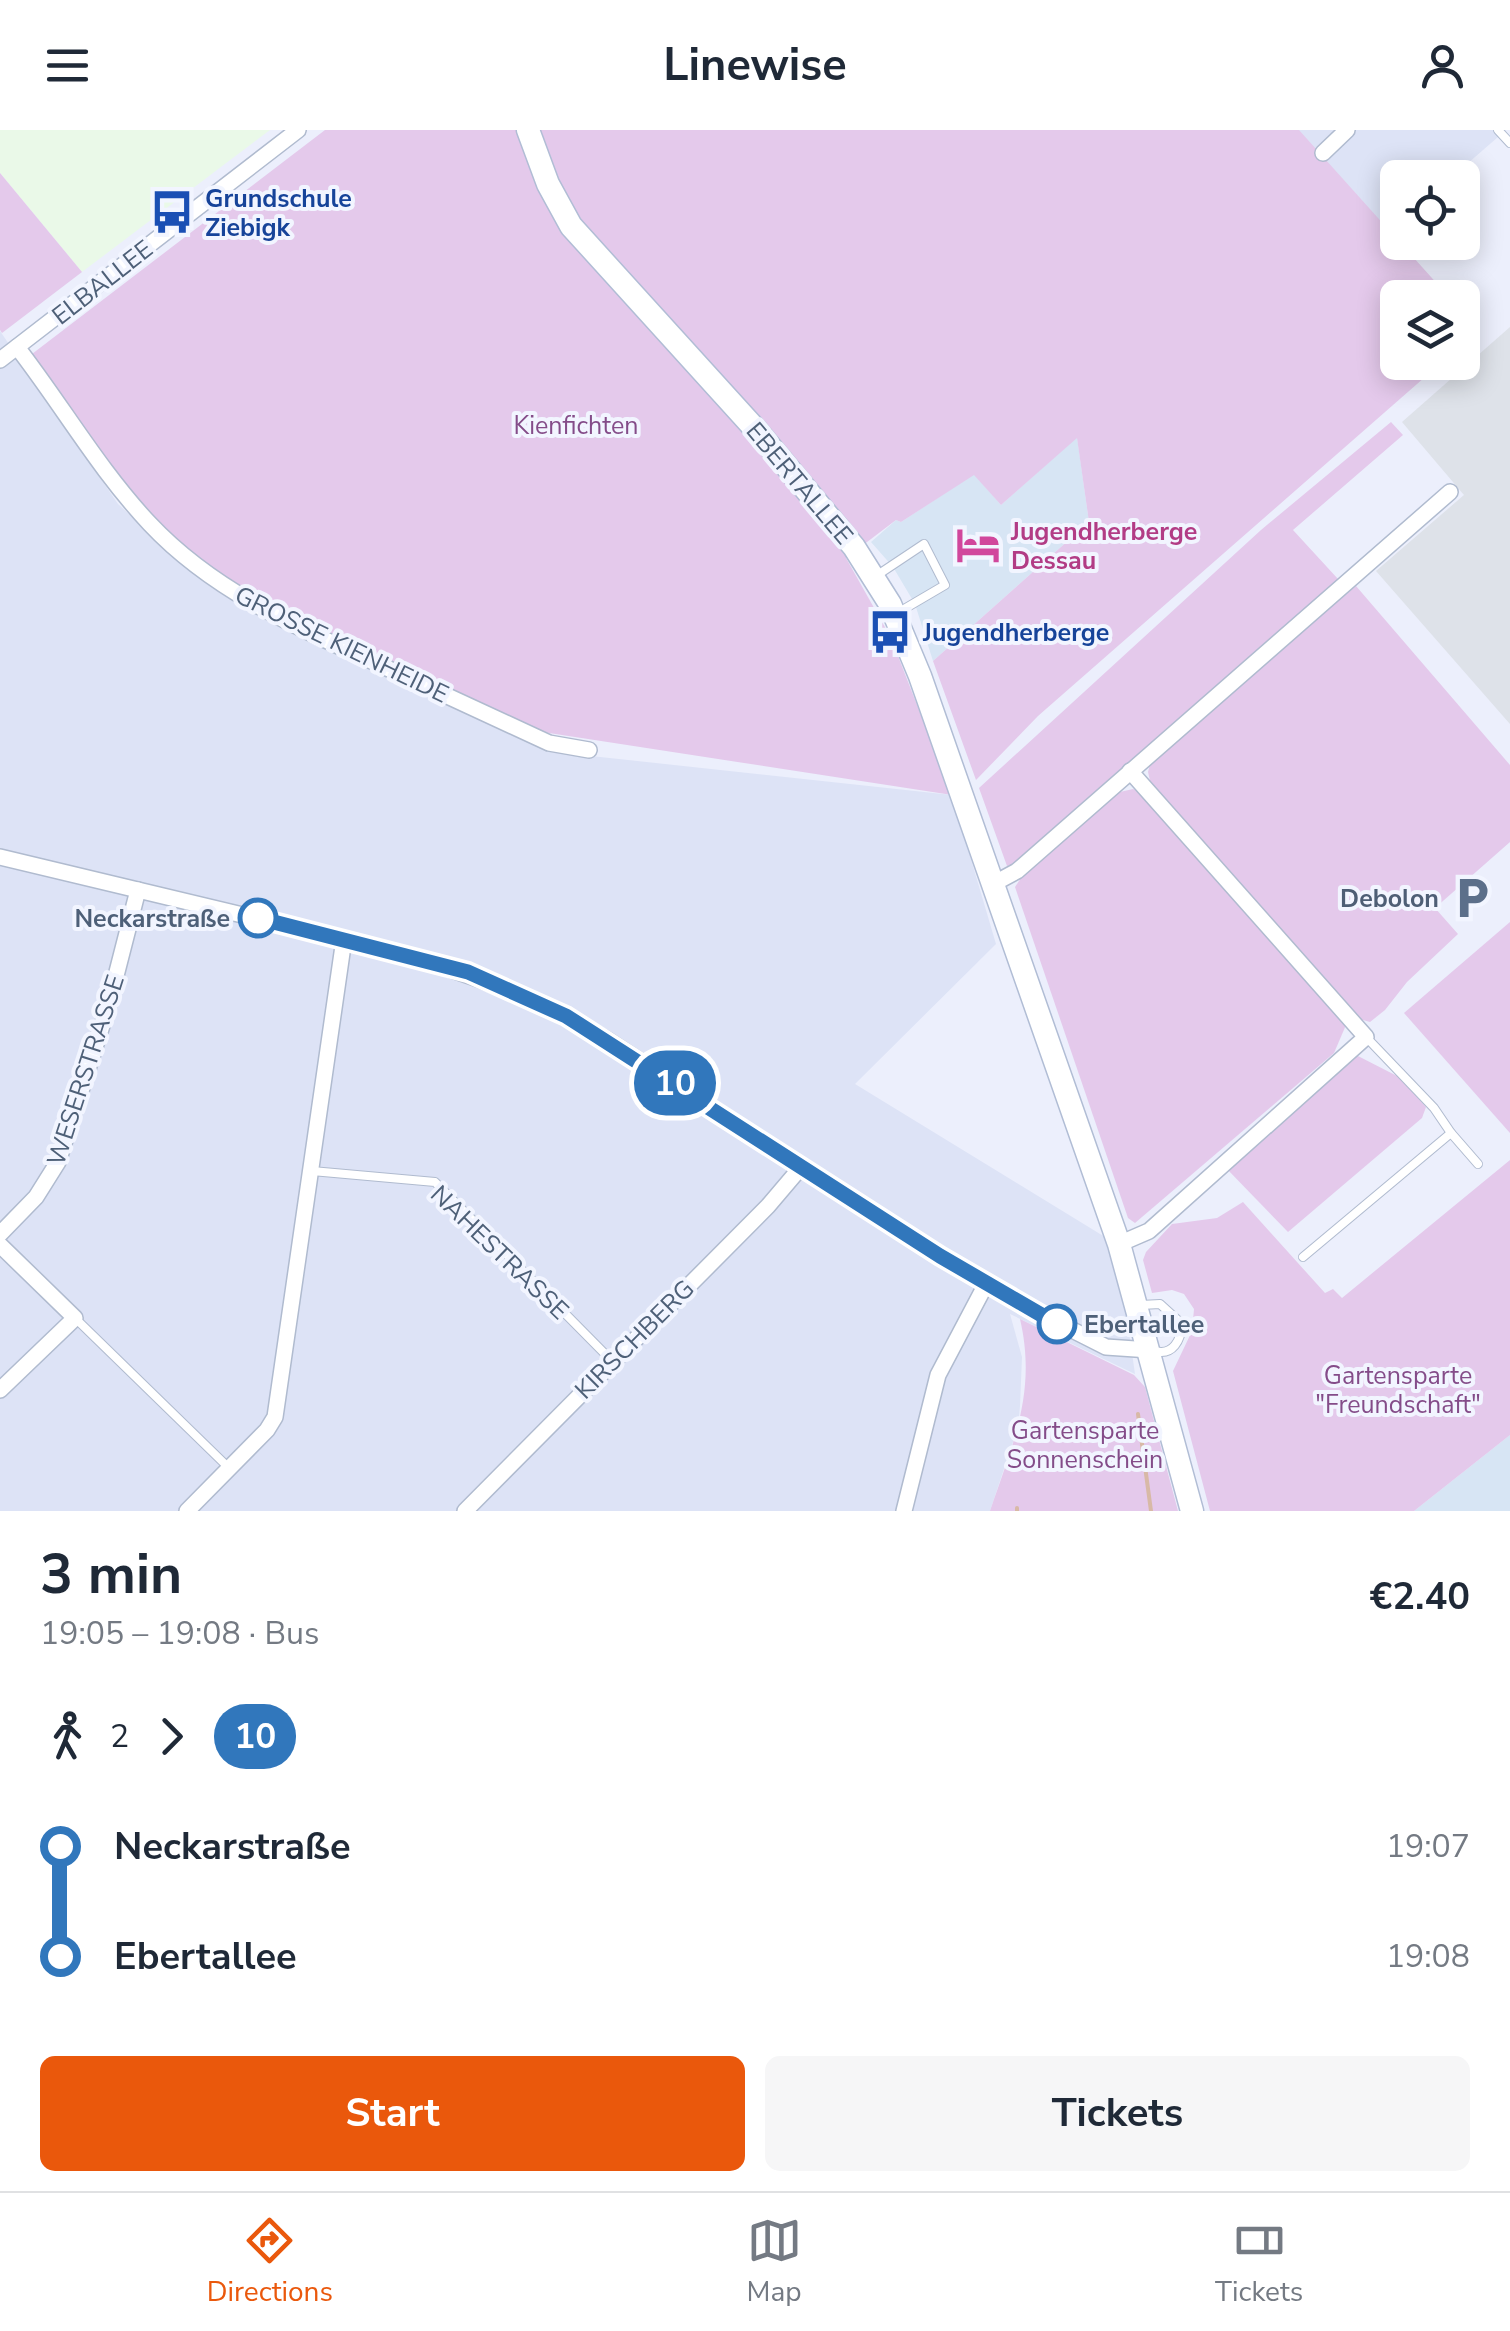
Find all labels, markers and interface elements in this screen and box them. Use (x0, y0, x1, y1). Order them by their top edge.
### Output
text: Linewise (663, 35, 847, 96)
icon: menu (40, 38, 95, 93)
icon: person (1415, 38, 1470, 93)
map controls (1380, 160, 1480, 380)
button: locate (1380, 160, 1480, 260)
place label: Grundschule Ziebigk (205, 182, 352, 245)
bus stop icon: Grundschule Ziebigk (148, 188, 196, 236)
street label: ELBALLEE (45, 233, 160, 333)
button: layers (1380, 280, 1480, 380)
park label: Kienfichten (514, 409, 638, 443)
street label: EBERTALLEE (738, 415, 860, 552)
place label: Jugendherberge Dessau (1010, 515, 1197, 578)
hotel icon: Jugendherberge Dessau (954, 521, 1002, 569)
street label: GROSSE KIENHEIDE (229, 578, 454, 711)
bus stop icon: Jugendherberge (866, 608, 914, 656)
place label: Jugendherberge (922, 616, 1109, 650)
parking icon: Debolon (1448, 874, 1496, 922)
place label: Debolon (1340, 882, 1439, 916)
marker: Neckarstraße (239, 899, 277, 937)
place label: Neckarstraße (74, 902, 230, 936)
street label: WESERSTRASSE (39, 971, 133, 1170)
line badge: 10 (630, 1050, 720, 1116)
text: 10 (654, 1060, 696, 1107)
street label: NAHESTRASSE (423, 1178, 576, 1327)
street label: KIRSCHBERG (567, 1272, 702, 1407)
marker: Ebertallee (1038, 1305, 1076, 1343)
place label: Ebertallee (1084, 1308, 1204, 1342)
park label: Gartensparte "Freundschaft" (1315, 1359, 1481, 1422)
park label: Gartensparte Sonnenschein (1007, 1414, 1163, 1477)
text: 3 min (40, 1537, 182, 1612)
text: €2.40 (1369, 1571, 1470, 1622)
text: 19:05 – 19:08 · Bus (40, 1612, 319, 1655)
icon: walk (40, 1709, 95, 1764)
icon: forward (144, 1709, 199, 1764)
text: 10 (234, 1713, 276, 1760)
text: 2 (110, 1715, 129, 1758)
text: Neckarstraße (114, 1821, 350, 1872)
text: 19:07 (1386, 1825, 1470, 1868)
text: Ebertallee (114, 1931, 297, 1982)
text: 19:08 (1386, 1935, 1470, 1978)
button: Start (40, 2056, 745, 2171)
button: Tickets (765, 2056, 1470, 2171)
tab: Directions (207, 2213, 333, 2311)
tab: Map (746, 2213, 802, 2311)
tab: Tickets (1215, 2213, 1303, 2311)

